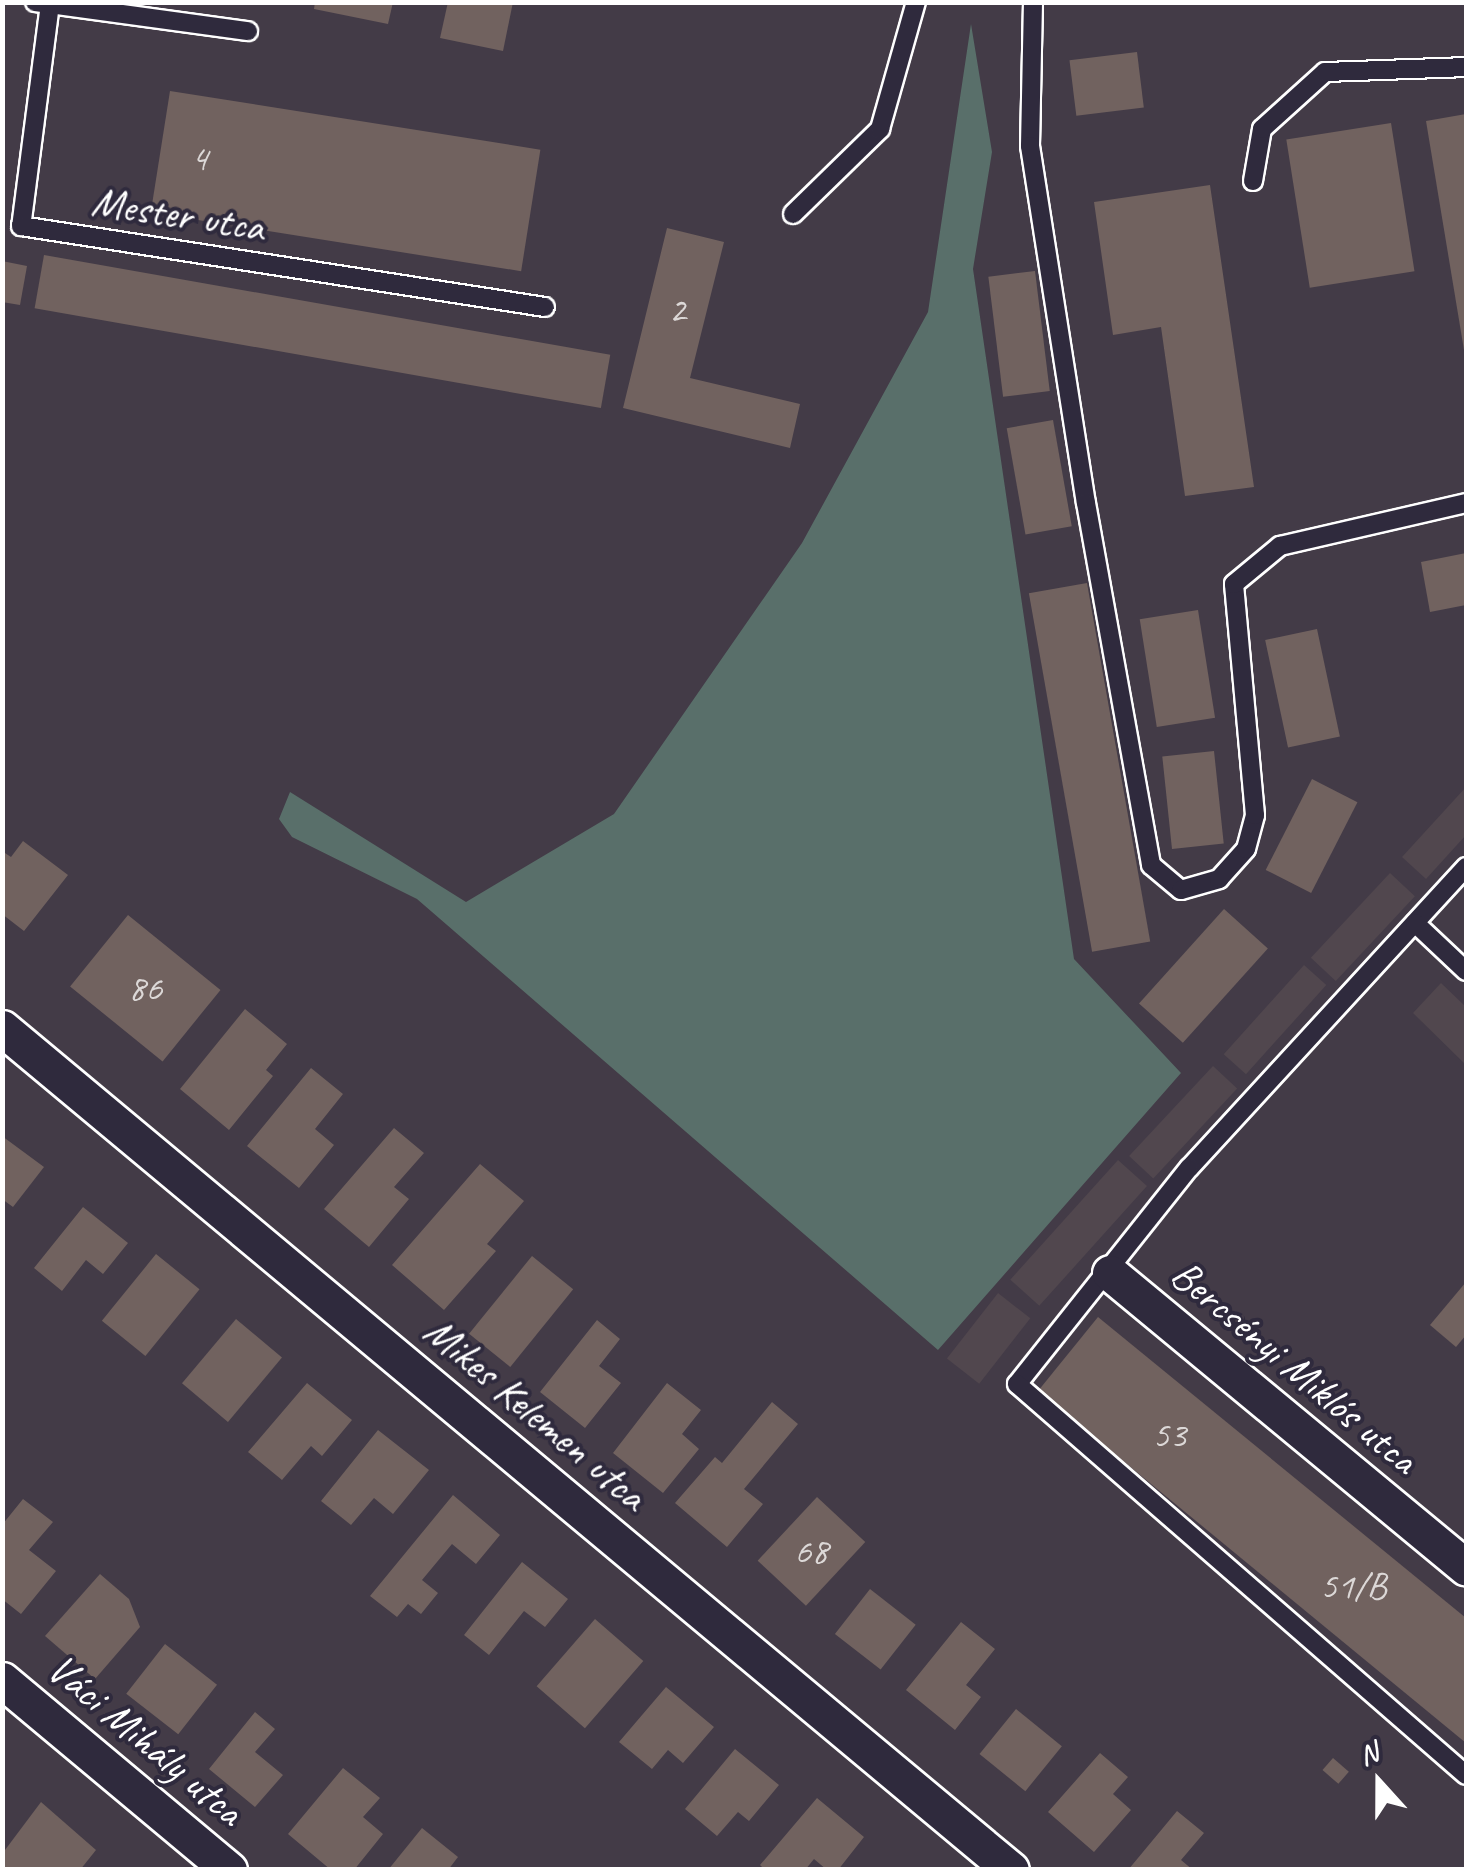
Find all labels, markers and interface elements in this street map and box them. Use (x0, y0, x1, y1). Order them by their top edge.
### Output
house number: 4 (190, 135, 208, 181)
street label: Mester utca (89, 177, 267, 253)
house number: 2 (668, 287, 686, 333)
house number: 86 (128, 965, 162, 1011)
street label: Bercsényi Miklós utca (1161, 1249, 1427, 1485)
street label: Mikes Kelemen utca (413, 1306, 657, 1522)
house number: 53 (1152, 1412, 1186, 1458)
house number: 68 (794, 1528, 828, 1574)
house number: 51/B (1320, 1563, 1386, 1609)
street label: Váci Mihály utca (37, 1643, 253, 1837)
north arrow (1329, 1732, 1429, 1832)
text: N (1354, 1734, 1382, 1773)

